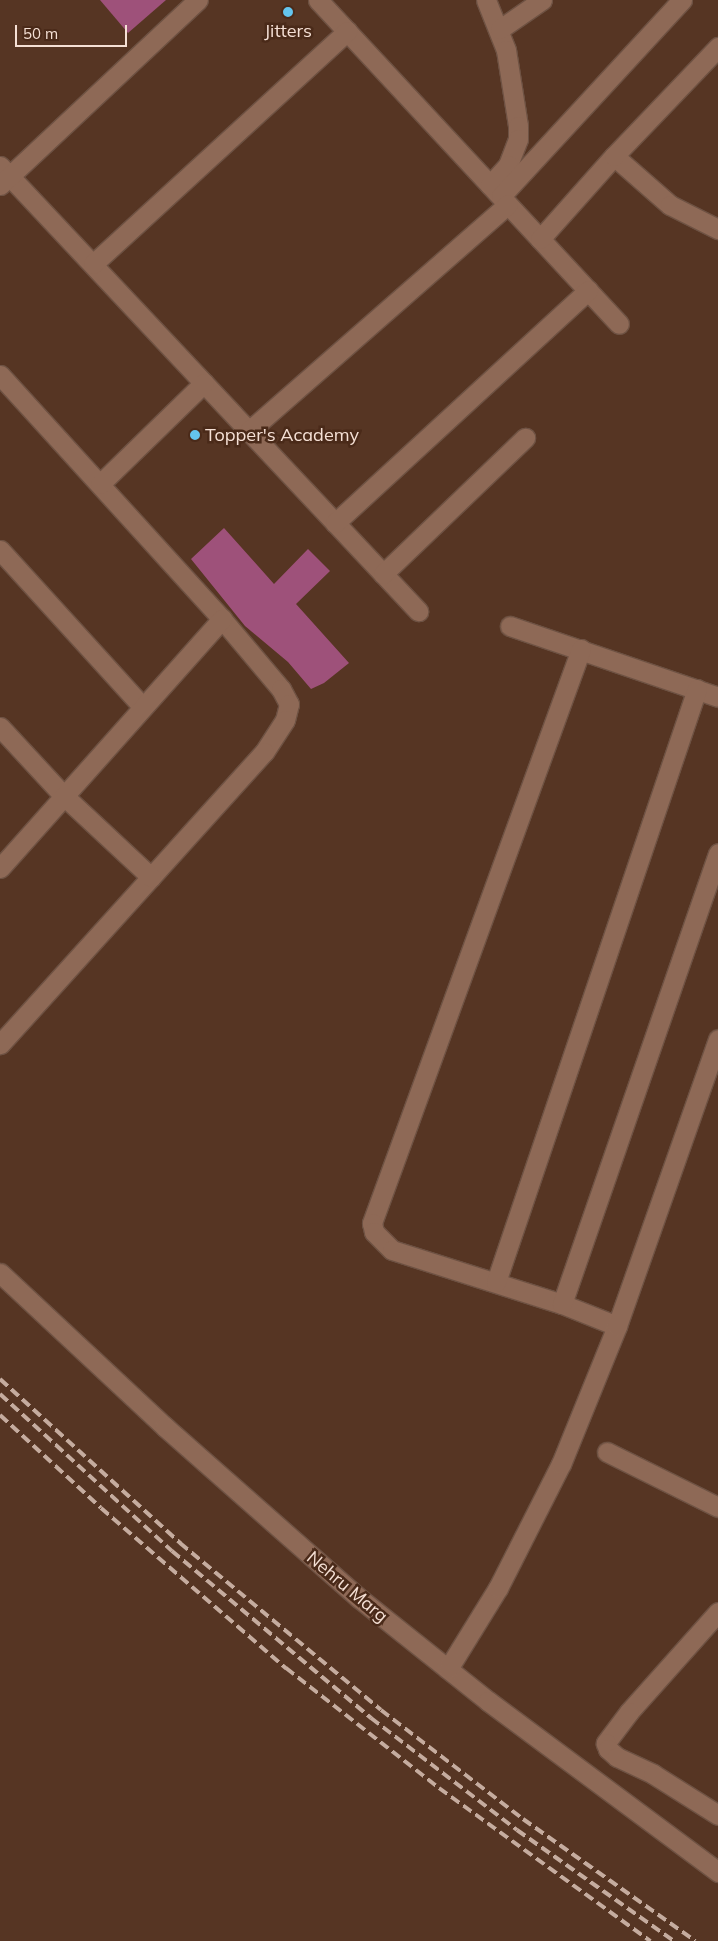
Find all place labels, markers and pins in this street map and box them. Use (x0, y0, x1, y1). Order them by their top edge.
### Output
marker: Jitters (282, 6, 294, 18)
place label: Jitters (264, 20, 312, 42)
place label: Topper's Academy (205, 424, 359, 446)
marker: Topper's Academy (189, 429, 201, 441)

